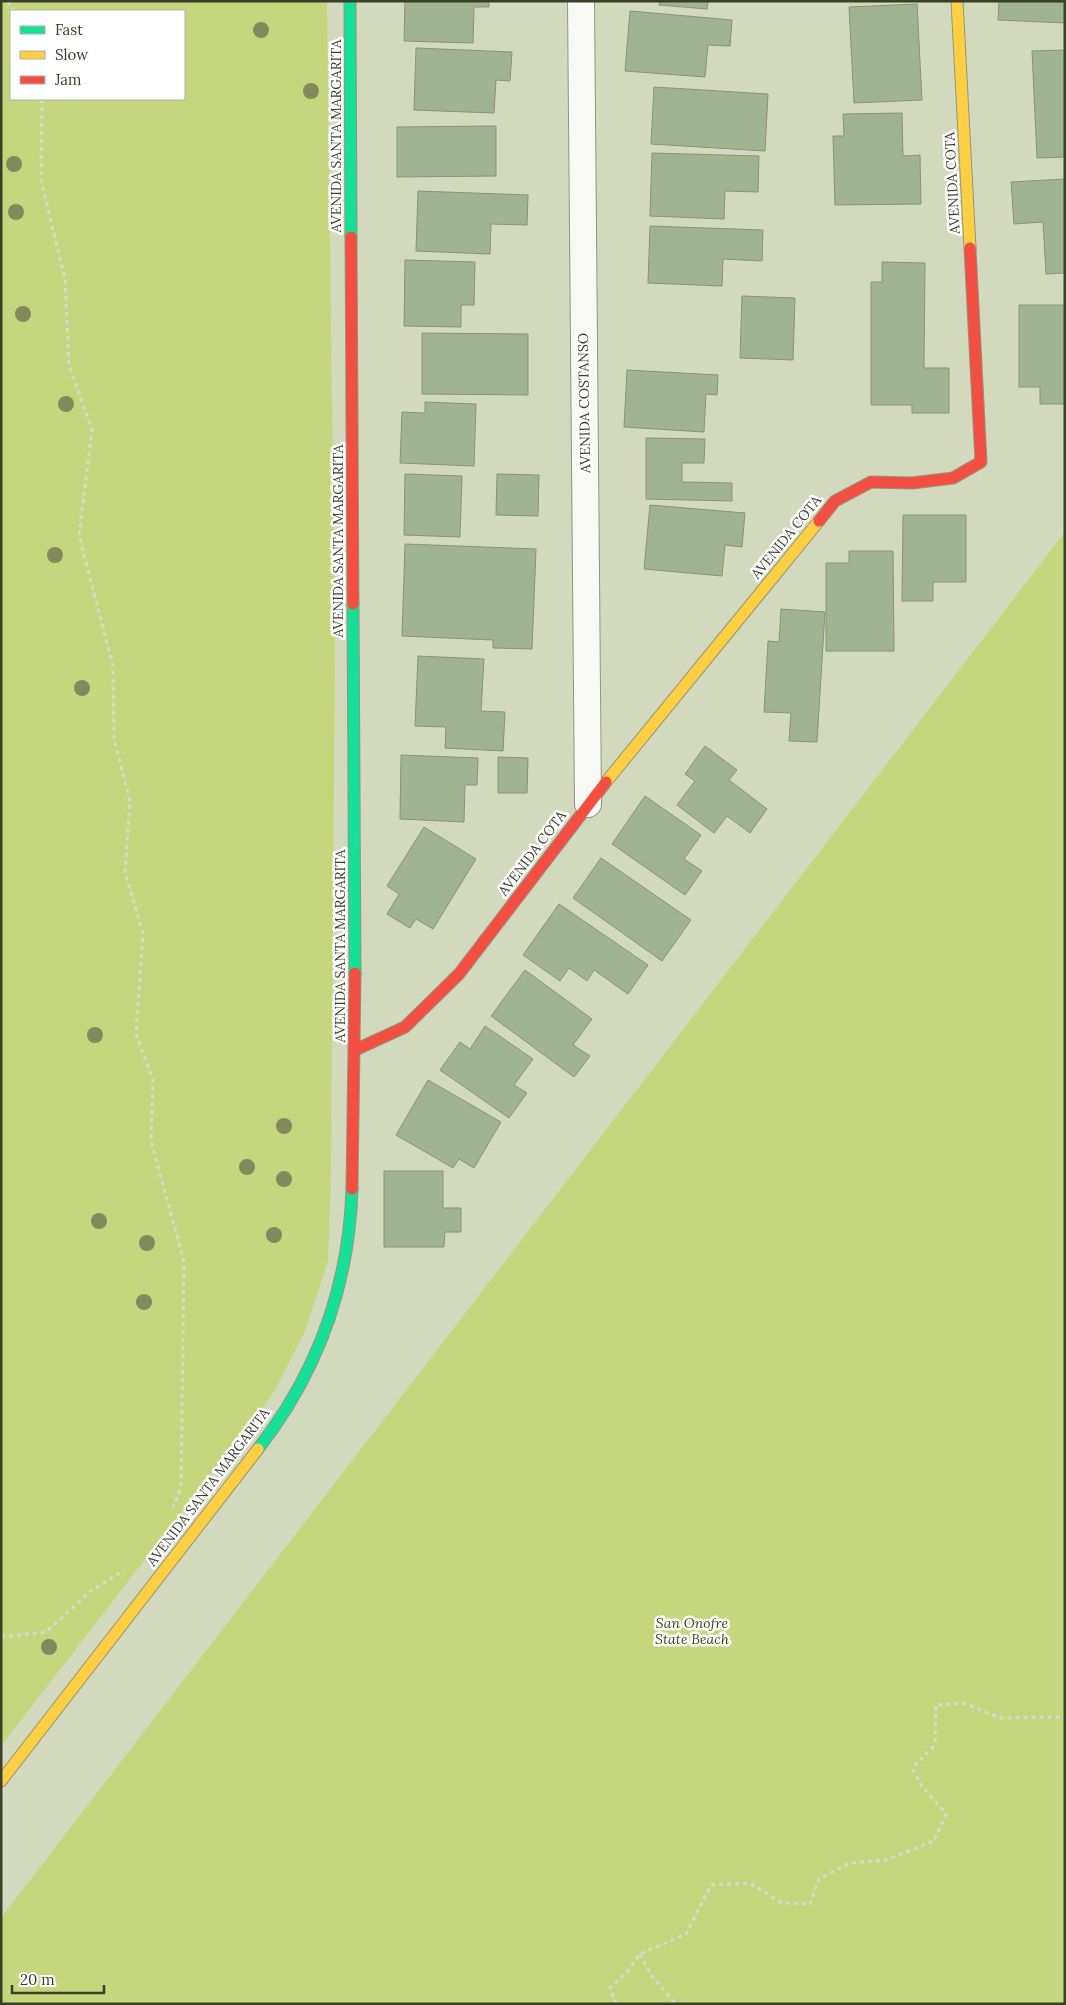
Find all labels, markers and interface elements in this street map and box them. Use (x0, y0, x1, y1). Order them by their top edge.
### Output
legend (10, 10, 185, 100)
text: Fast (55, 20, 83, 39)
street label: AVENIDA SANTA MARGARITA (327, 39, 345, 234)
text: Slow (55, 45, 88, 64)
text: Jam (54, 70, 82, 89)
street label: AVENIDA COTA (940, 131, 964, 236)
street label: AVENIDA COSTANSO (574, 333, 594, 474)
street label: AVENIDA SANTA MARGARITA (329, 444, 347, 639)
street label: AVENIDA COTA (746, 491, 825, 583)
street label: AVENIDA COTA (493, 807, 570, 900)
street label: AVENIDA SANTA MARGARITA (331, 849, 349, 1044)
street label: AVENIDA SANTA MARGARITA (142, 1404, 273, 1570)
park label: San Onofre State Beach (655, 1614, 729, 1648)
scale bar (12, 1962, 105, 1994)
text: 20 m (20, 1970, 55, 1989)

